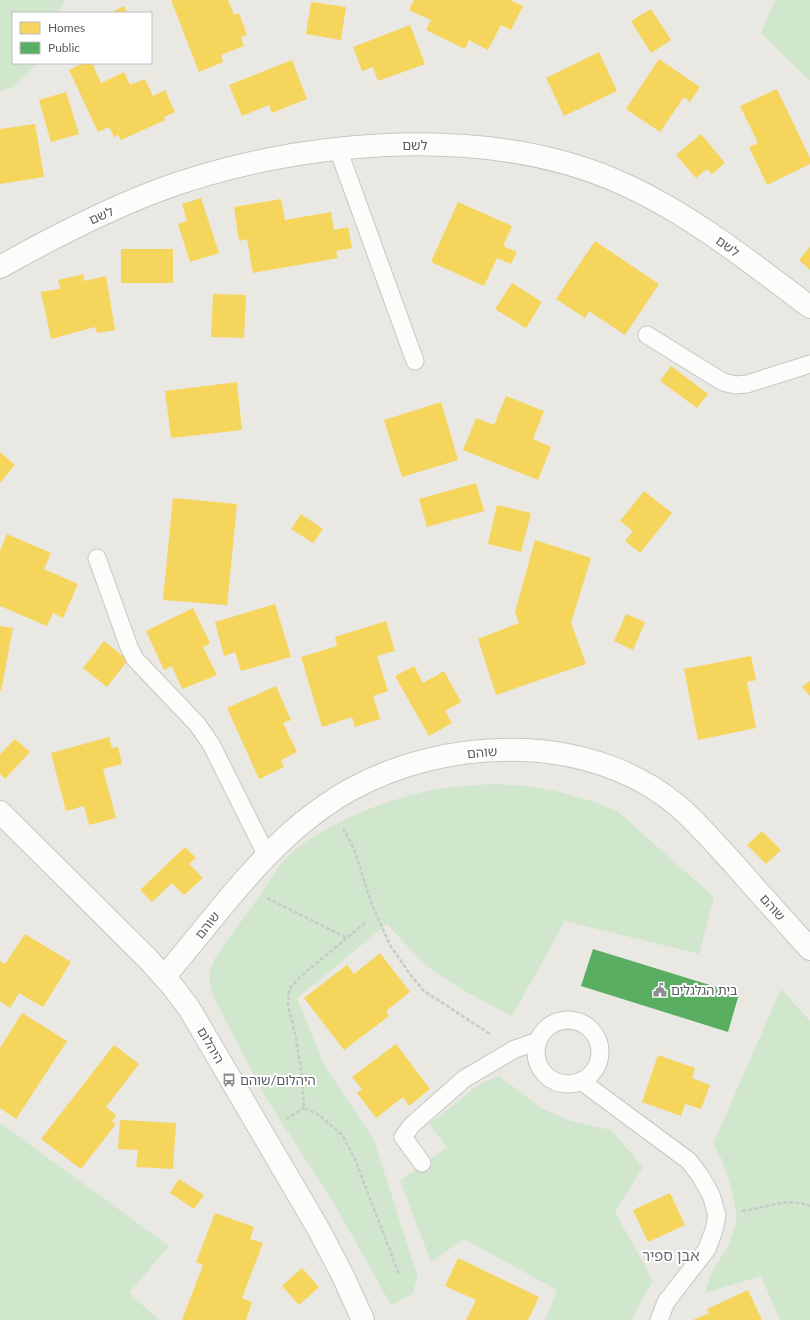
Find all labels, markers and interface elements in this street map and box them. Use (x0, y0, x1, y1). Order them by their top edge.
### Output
legend (12, 12, 152, 64)
text: Homes (48, 20, 85, 35)
text: Public (48, 40, 80, 55)
street label: לשם (402, 137, 428, 153)
street label: לשם (86, 202, 116, 227)
street label: לשם (713, 232, 743, 260)
street label: שוהם (466, 743, 498, 761)
street label: שוהם (757, 890, 789, 924)
street label: שוהם (191, 908, 223, 942)
public building icon: בית הגלגלים (652, 982, 668, 998)
place label: בית הגלגלים (671, 982, 738, 998)
street label: היהלום (194, 1024, 228, 1066)
bus stop icon: היהלום/שוהם (221, 1072, 237, 1088)
place label: היהלום/שוהם (240, 1072, 316, 1088)
district label: אבן ספיר (642, 1246, 700, 1264)

